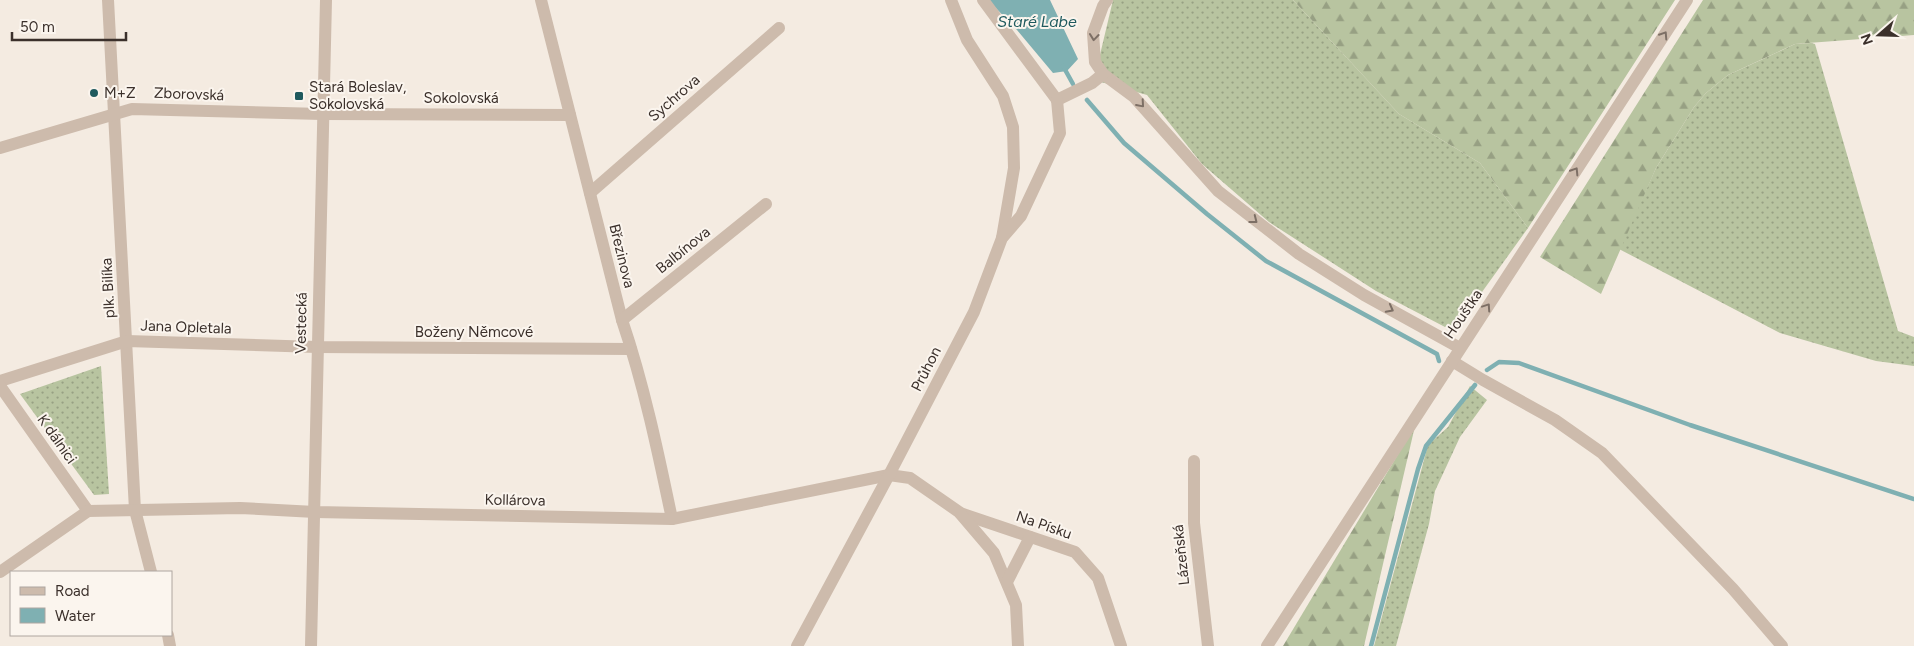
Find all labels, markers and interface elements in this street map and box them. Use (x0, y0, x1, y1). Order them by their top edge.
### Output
scale bar (12, 10, 126, 42)
north arrow (1854, 10, 1904, 60)
water label: Staré Labe (997, 12, 1077, 31)
text: 50 m (20, 18, 55, 36)
one-way arrow (1658, 31, 1667, 40)
text: N (1857, 31, 1877, 47)
one-way arrow (1089, 33, 1100, 41)
street label: Sychrova (645, 71, 703, 125)
place label: Stará Boleslav, Sokolovská (309, 78, 406, 113)
place label: M+Z (104, 84, 136, 102)
street label: Zborovská (154, 84, 224, 104)
marker: M+Z (88, 87, 100, 99)
street label: Sokolovská (423, 89, 499, 107)
marker: Stará Boleslav, Sokolovská (293, 90, 305, 102)
one-way arrow (1135, 99, 1144, 108)
one-way arrow (1569, 167, 1579, 176)
one-way arrow (1248, 214, 1257, 222)
street label: Březinova (605, 222, 639, 290)
street label: Balbínova (652, 223, 714, 277)
street label: plk. Bilíka (97, 257, 119, 319)
street label: Houštka (1440, 286, 1486, 342)
street label: Vestecká (291, 292, 311, 354)
one-way arrow (1385, 303, 1394, 313)
one-way arrow (1481, 303, 1490, 313)
street label: Jana Opletala (140, 316, 232, 338)
street label: Boženy Němcové (415, 323, 533, 341)
street label: Průhon (907, 344, 945, 394)
street label: K dálnici (34, 411, 80, 467)
street label: Kollárova (484, 490, 546, 510)
street label: Na Písku (1014, 507, 1074, 543)
street label: Lázeňská (1169, 524, 1193, 586)
legend (10, 571, 172, 636)
text: Road (55, 582, 90, 600)
text: Water (55, 607, 95, 625)

